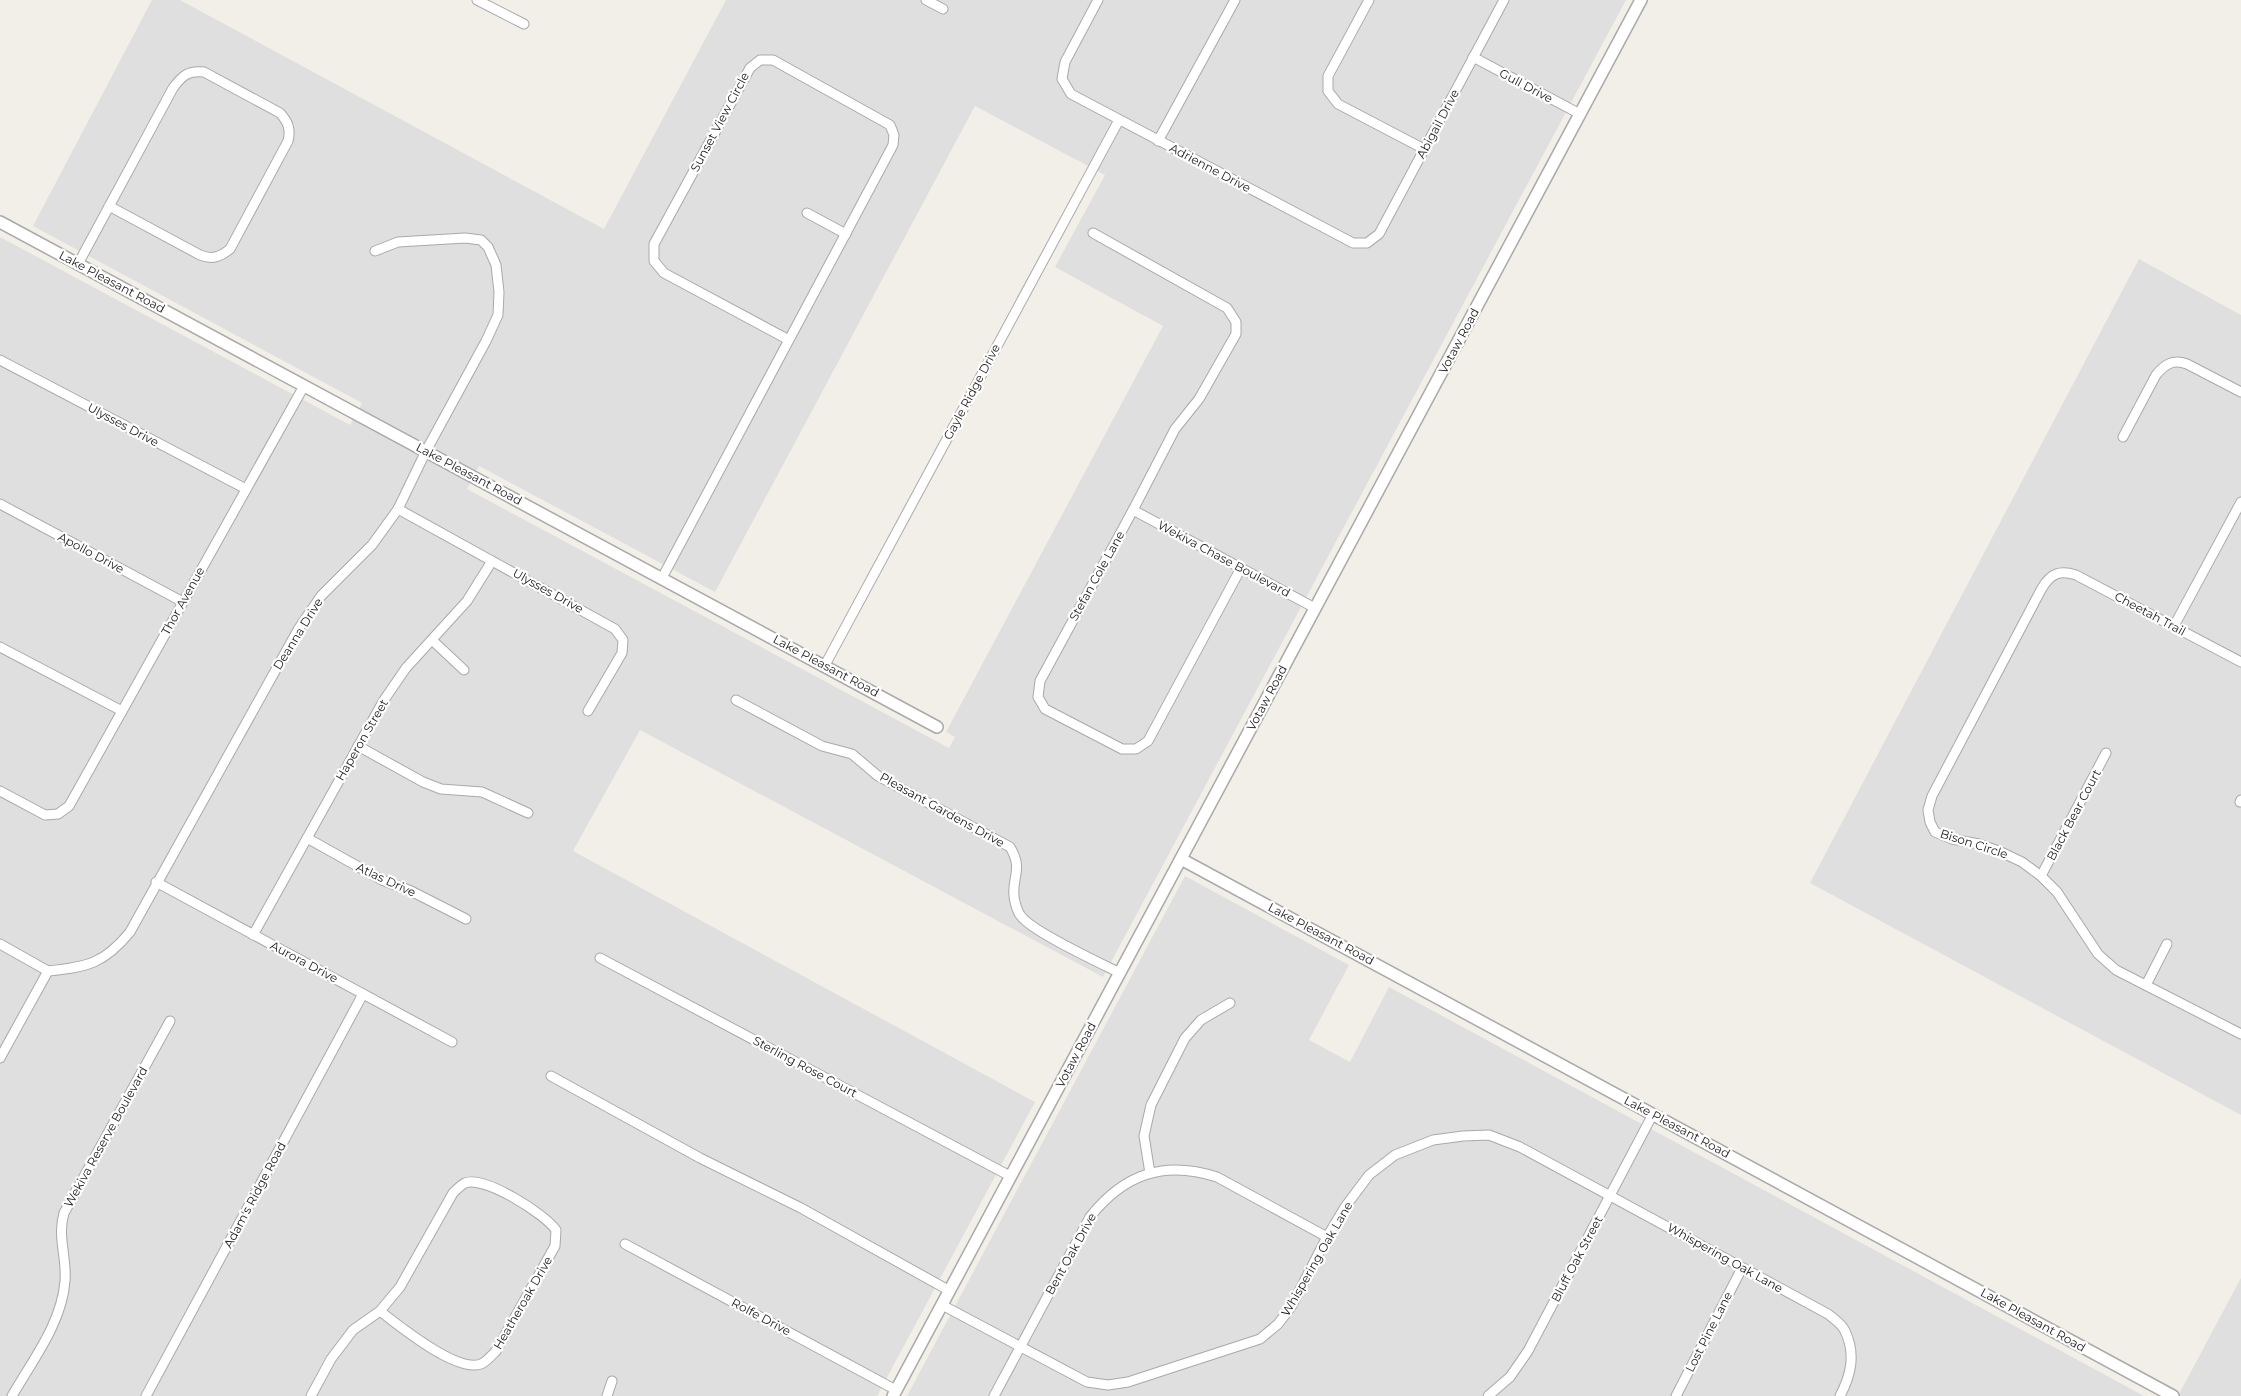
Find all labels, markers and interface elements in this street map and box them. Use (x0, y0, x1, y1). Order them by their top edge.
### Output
street label: Gull Drive (1497, 65, 1556, 106)
street label: Sunset View Circle (687, 69, 752, 174)
street label: Abigail Drive (1413, 87, 1462, 161)
street label: Adrienne Drive (1167, 140, 1253, 195)
street label: Lake Pleasant Road (57, 247, 168, 316)
street label: Votaw Road (1435, 305, 1482, 376)
street label: Gayle Ridge Drive (940, 341, 1003, 442)
street label: Ulysses Drive (85, 400, 161, 450)
street label: Lake Pleasant Road (414, 439, 525, 508)
street label: Wekiva Chase Boulevard (1155, 517, 1293, 600)
street label: Stefan Cole Lane (1066, 528, 1127, 623)
street label: Apollo Drive (56, 529, 127, 576)
street label: Thor Avenue (158, 564, 207, 638)
street label: Ulysses Drive (510, 565, 586, 616)
street label: Cheetah Trail (2112, 588, 2188, 639)
street label: Deanna Drive (270, 595, 326, 672)
street label: Lake Pleasant Road (771, 631, 882, 700)
street label: Votaw Road (1243, 662, 1290, 733)
street label: Haperon Street (332, 696, 391, 783)
street label: Black Bear Court (2043, 766, 2104, 863)
street label: Pleasant Gardens Drive (877, 769, 1007, 850)
street label: Bison Circle (1938, 826, 2010, 862)
street label: Atlas Drive (354, 859, 418, 900)
street label: Lake Pleasant Road (1266, 899, 1377, 968)
street label: Aurora Drive (268, 937, 341, 986)
street label: Votaw Road (1052, 1019, 1099, 1090)
street label: Sterling Rose Court (750, 1033, 860, 1100)
street label: Wekiva Reserve Boulevard (61, 1064, 151, 1210)
street label: Lake Pleasant Road (1622, 1092, 1733, 1161)
street label: Adam's Ridge Road (220, 1139, 289, 1250)
street label: Whispering Oak Lane (1278, 1199, 1356, 1319)
street label: Bent Oak Drive (1042, 1210, 1099, 1297)
street label: Bluff Oak Street (1548, 1213, 1606, 1304)
street label: Whispering Oak Lane (1665, 1219, 1786, 1296)
street label: Heatheroak Drive (490, 1253, 555, 1352)
street label: Lake Pleasant Road (1978, 1284, 2088, 1355)
street label: Lost Pine Lane (1682, 1289, 1735, 1374)
street label: Rolfe Drive (729, 1295, 794, 1338)

